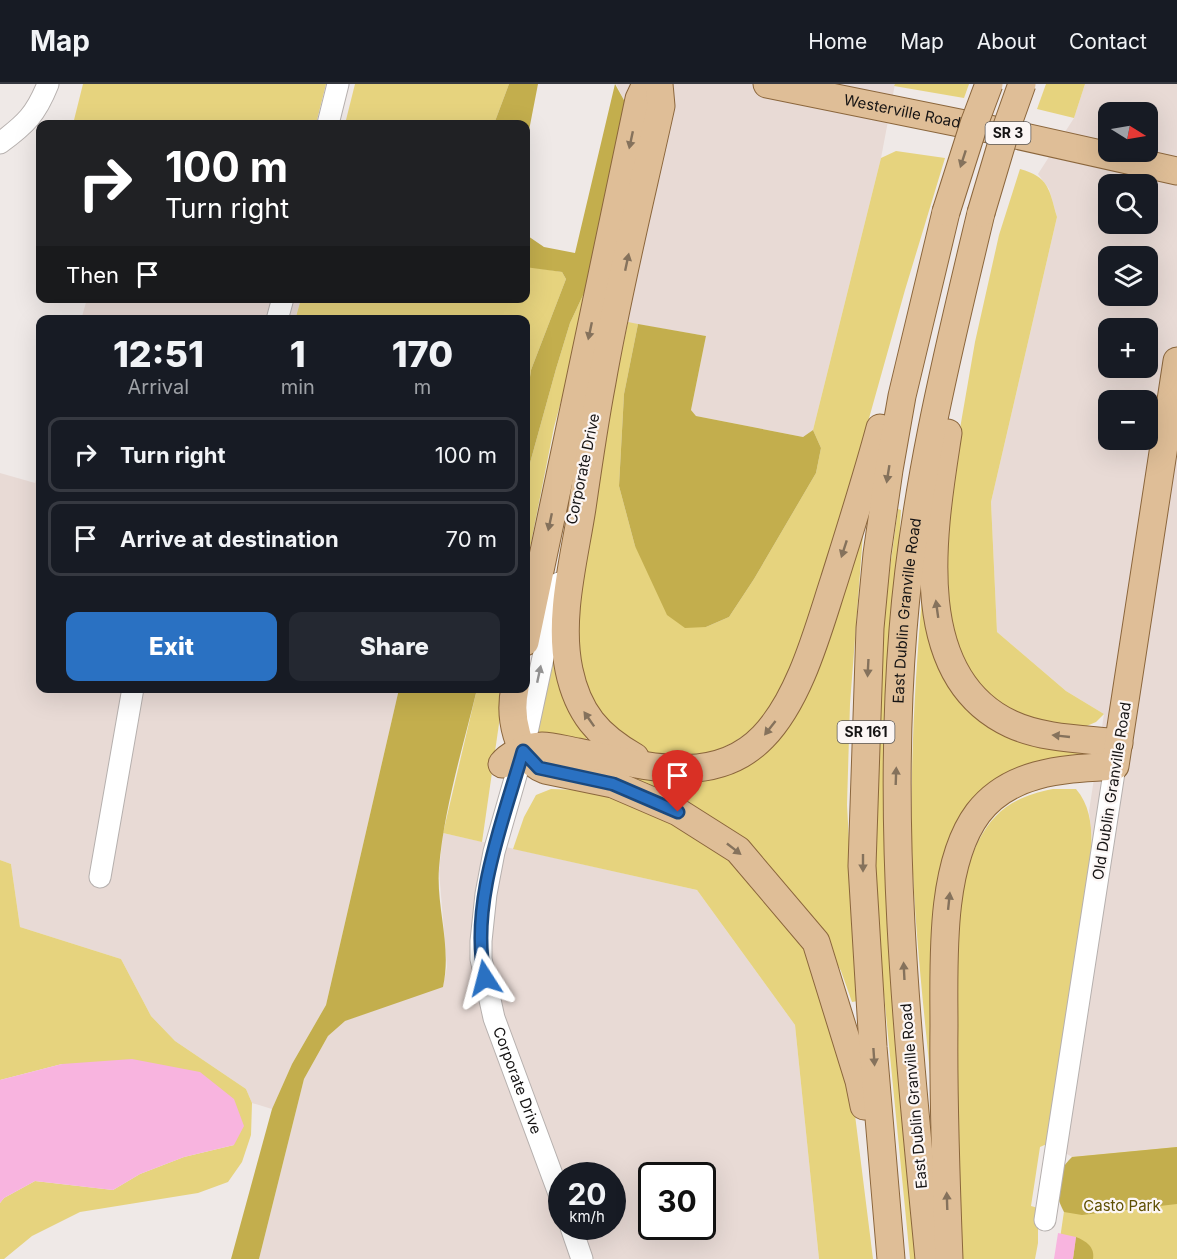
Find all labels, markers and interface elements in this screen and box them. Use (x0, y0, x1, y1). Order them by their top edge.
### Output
text: Map (30, 24, 90, 58)
text: Home (808, 29, 867, 54)
text: Map (900, 29, 944, 54)
text: About (977, 29, 1036, 54)
text: Contact (1069, 29, 1147, 54)
street label: Westerville Road (842, 90, 962, 132)
north arrow (1098, 102, 1158, 162)
map controls (1098, 102, 1158, 450)
road number: SR 3 (986, 122, 1030, 144)
one-way arrow (626, 131, 635, 150)
text: 100 m (165, 141, 288, 192)
icon: right (66, 144, 144, 222)
one-way arrow (957, 150, 967, 168)
button: search (1098, 174, 1158, 234)
text: Turn right (165, 192, 289, 225)
button: layers (1098, 246, 1158, 306)
one-way arrow (623, 253, 633, 271)
icon: arrive (131, 258, 164, 291)
text: Then (66, 262, 119, 288)
button: + (1098, 318, 1158, 378)
one-way arrow (585, 322, 595, 340)
text: 12:51 (113, 332, 204, 376)
text: 1 (290, 332, 306, 376)
text: 170 (392, 332, 453, 376)
text: Arrival (128, 375, 189, 399)
text: min (281, 375, 315, 399)
text: m (414, 375, 431, 399)
button: − (1098, 390, 1158, 450)
street label: Corporate Drive (561, 412, 604, 526)
icon: right (69, 438, 102, 471)
text: Turn right (120, 442, 226, 468)
text: 100 m (435, 442, 497, 468)
one-way arrow (884, 465, 893, 484)
one-way arrow (545, 513, 554, 532)
street label: East Dublin Granville Road (889, 517, 925, 704)
icon: arrive (69, 522, 102, 555)
text: Arrive at destination (120, 526, 339, 552)
text: 70 m (446, 526, 497, 552)
one-way arrow (839, 540, 848, 558)
one-way arrow (932, 600, 941, 619)
button: Exit (66, 612, 277, 681)
button: Share (289, 612, 500, 681)
one-way arrow (864, 658, 873, 677)
one-way arrow (535, 664, 545, 683)
street label: Old Dublin Granville Road (1088, 700, 1135, 881)
one-way arrow (583, 712, 595, 728)
one-way arrow (764, 721, 776, 736)
road number: SR 161 (838, 721, 894, 743)
one-way arrow (1051, 731, 1070, 741)
pin (652, 750, 703, 812)
icon: arrive (661, 759, 694, 792)
one-way arrow (892, 766, 901, 785)
one-way arrow (726, 843, 742, 855)
one-way arrow (858, 853, 868, 872)
one-way arrow (944, 891, 954, 910)
position arrow (453, 946, 517, 1010)
one-way arrow (900, 961, 909, 980)
street label: East Dublin Granville Road (896, 1003, 931, 1190)
street label: Corporate Drive (489, 1024, 546, 1137)
one-way arrow (869, 1048, 878, 1067)
speed limit sign: 30 (638, 1162, 716, 1240)
text: 20 (567, 1176, 607, 1212)
one-way arrow (942, 1191, 952, 1210)
park label: Casto Park (1083, 1196, 1161, 1215)
text: km/h (569, 1207, 605, 1226)

